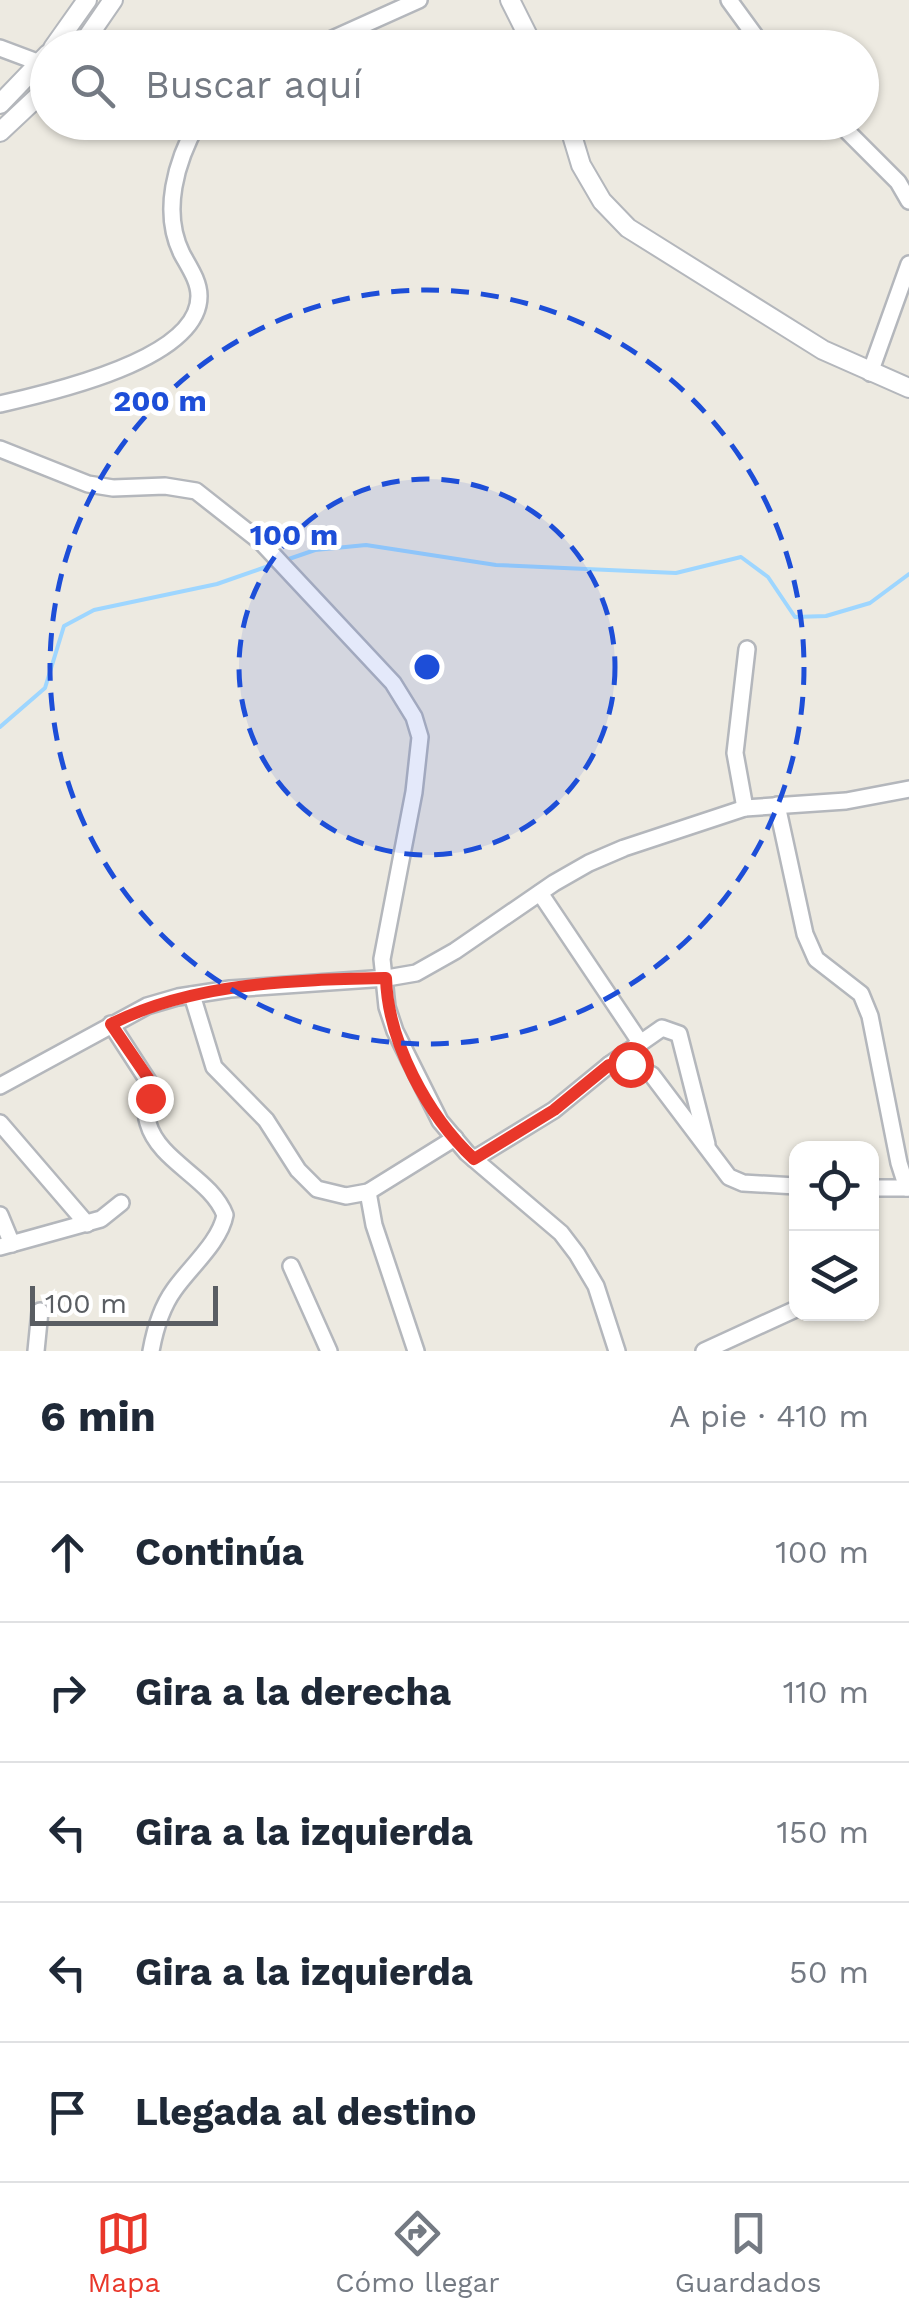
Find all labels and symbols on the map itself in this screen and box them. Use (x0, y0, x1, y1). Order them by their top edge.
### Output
text: 200 m (113, 383, 207, 418)
text: 100 m (250, 517, 338, 552)
centre of rings (409, 649, 445, 685)
route start (608, 1042, 654, 1088)
route end (128, 1076, 174, 1122)
scale bar (30, 1281, 218, 1326)

